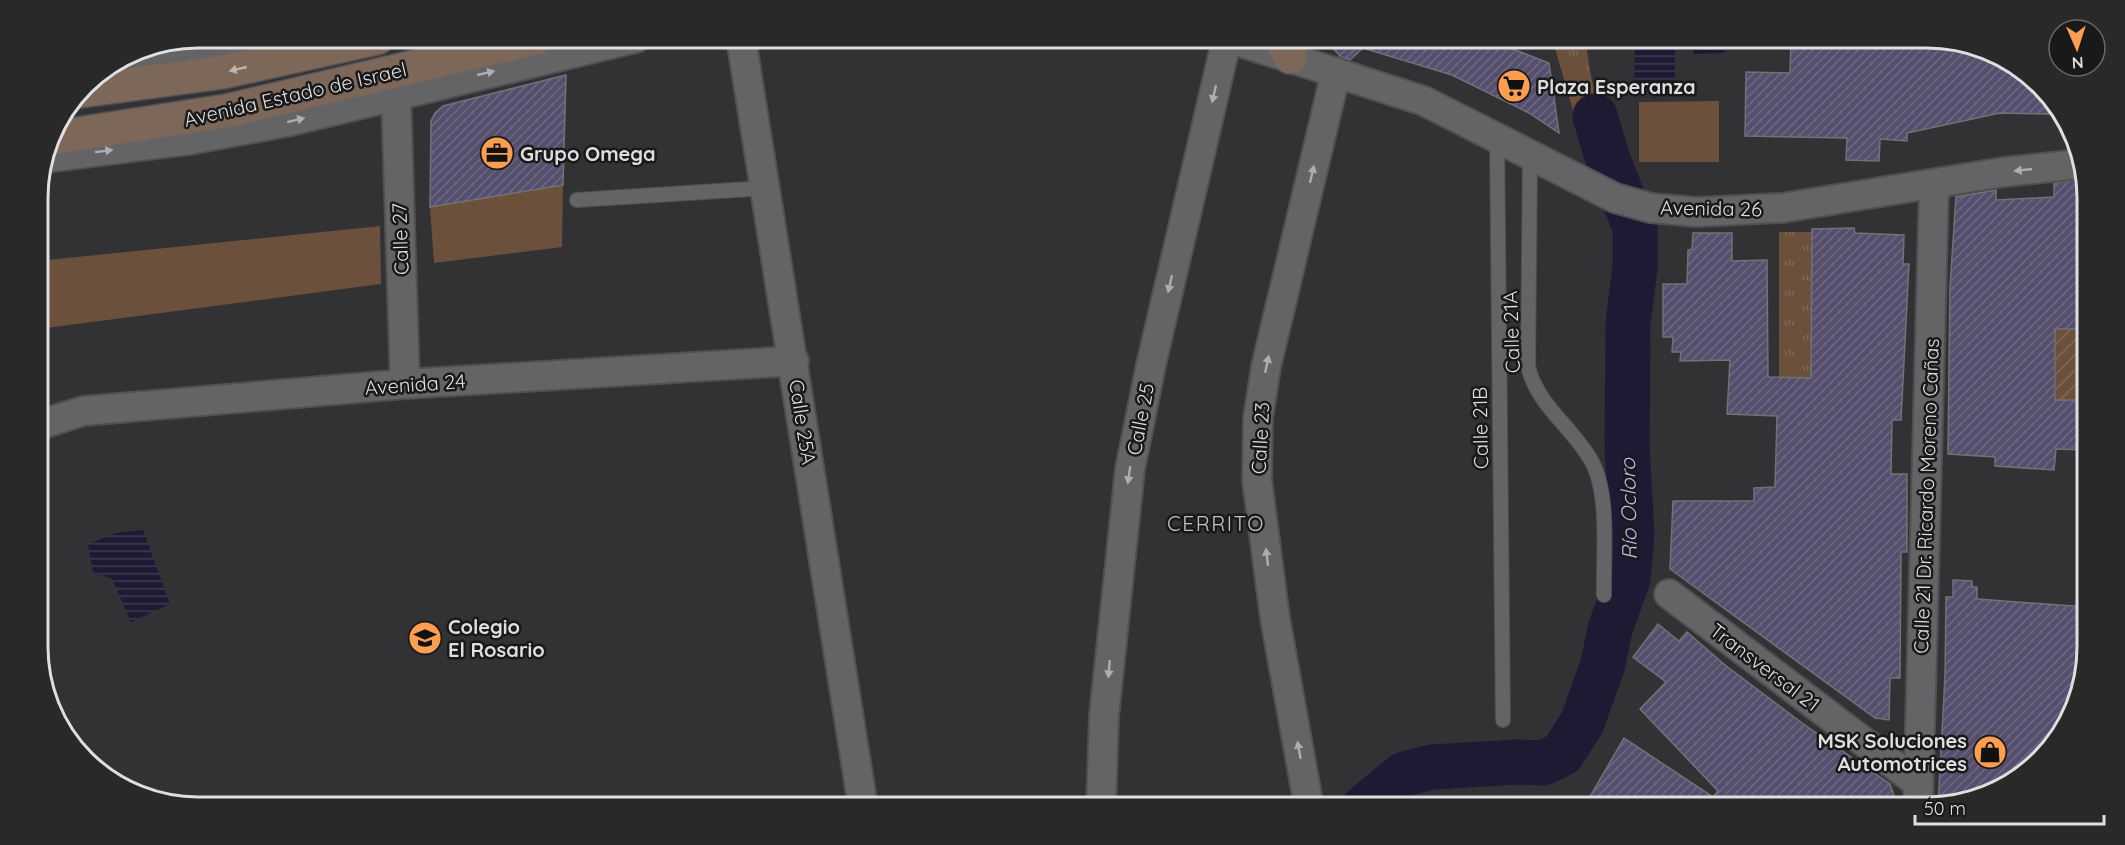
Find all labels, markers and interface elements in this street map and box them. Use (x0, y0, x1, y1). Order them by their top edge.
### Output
north arrow (2047, 18, 2107, 78)
text: N (2071, 53, 2084, 73)
street label: Avenida Estado de Israel (181, 56, 409, 132)
one-way arrow (228, 65, 247, 74)
one-way arrow (476, 68, 495, 78)
supermarket icon: Plaza Esperanza (1496, 68, 1532, 104)
place label: Plaza Esperanza (1537, 74, 1695, 99)
one-way arrow (1208, 85, 1218, 104)
one-way arrow (287, 114, 306, 124)
office icon: Grupo Omega (479, 135, 515, 171)
place label: Grupo Omega (520, 141, 656, 166)
one-way arrow (95, 146, 114, 156)
one-way arrow (1307, 165, 1317, 183)
one-way arrow (2013, 165, 2032, 175)
street label: Avenida 26 (1660, 195, 1762, 221)
street label: Calle 27 (386, 203, 414, 275)
one-way arrow (1164, 275, 1174, 294)
street label: Calle 21A (1497, 290, 1525, 374)
street label: Calle 21 Dr. Ricardo Moreno Cañas (1908, 338, 1944, 654)
one-way arrow (1263, 354, 1272, 373)
street label: Avenida 24 (364, 368, 466, 400)
street label: Calle 25A (784, 378, 822, 466)
street label: Calle 25 (1121, 381, 1159, 457)
street label: Calle 21B (1467, 387, 1493, 469)
street label: Calle 23 (1246, 401, 1274, 475)
water label: Río Ocloro (1614, 457, 1642, 560)
one-way arrow (1125, 466, 1134, 485)
district label: CERRITO (1167, 510, 1265, 536)
one-way arrow (1263, 548, 1272, 567)
place label: Colegio El Rosario (448, 614, 545, 662)
street label: Transversal 21 (1705, 618, 1825, 716)
school or university icon: Colegio El Rosario (407, 620, 443, 656)
one-way arrow (1104, 660, 1114, 679)
place label: MSK Soluciones Automotrices (1818, 728, 1967, 776)
shop icon: MSK Soluciones Automotrices (1972, 734, 2008, 770)
one-way arrow (1294, 740, 1303, 759)
scale bar (1915, 788, 2104, 826)
text: 50 m (1924, 797, 1966, 820)

